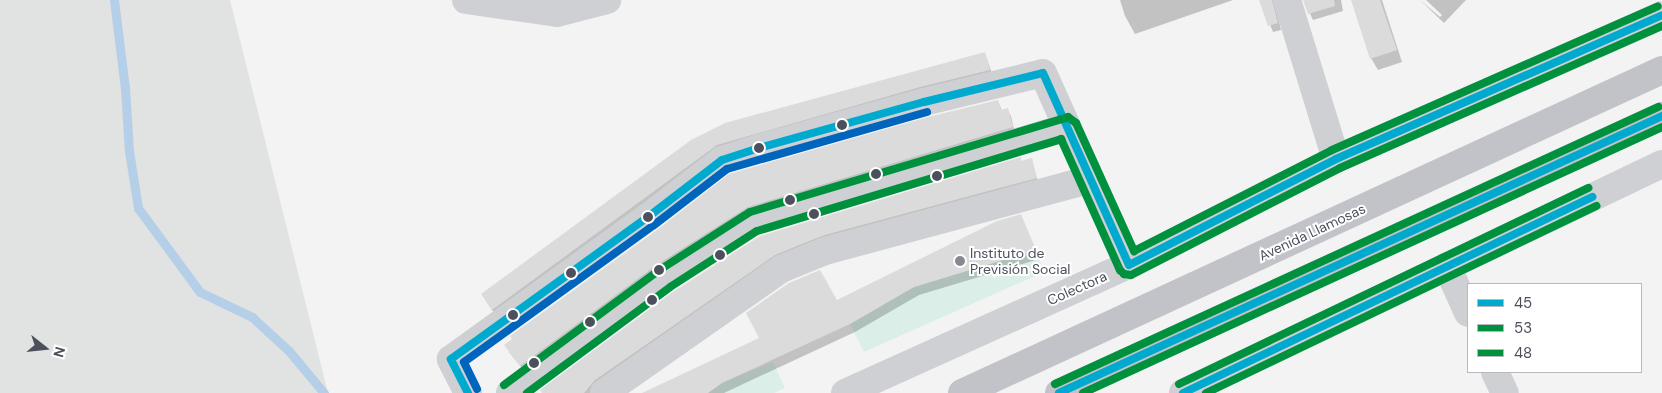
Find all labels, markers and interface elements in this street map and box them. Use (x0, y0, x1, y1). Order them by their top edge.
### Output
unlabelled marker (837, 120, 847, 130)
unlabelled marker (754, 143, 764, 153)
unlabelled marker (871, 169, 881, 179)
unlabelled marker (932, 171, 942, 181)
unlabelled marker (785, 195, 795, 205)
street label: Avenida Llamosas (1256, 200, 1368, 264)
unlabelled marker (809, 209, 819, 219)
unlabelled marker (643, 212, 653, 222)
place label: Instituto de Previsión Social (970, 245, 1070, 278)
unlabelled marker (715, 250, 725, 260)
marker: Instituto de Previsión Social (954, 255, 966, 267)
unlabelled marker (654, 265, 664, 275)
street label: Colectora (1045, 267, 1109, 309)
unlabelled marker (566, 268, 576, 278)
legend (1467, 283, 1642, 373)
text: 45 (1514, 293, 1532, 313)
unlabelled marker (647, 295, 657, 305)
unlabelled marker (508, 310, 518, 320)
unlabelled marker (585, 317, 595, 327)
text: 53 (1514, 318, 1532, 338)
north arrow (20, 323, 70, 373)
text: 48 (1514, 343, 1532, 363)
text: N (49, 345, 69, 360)
unlabelled marker (529, 358, 539, 368)

